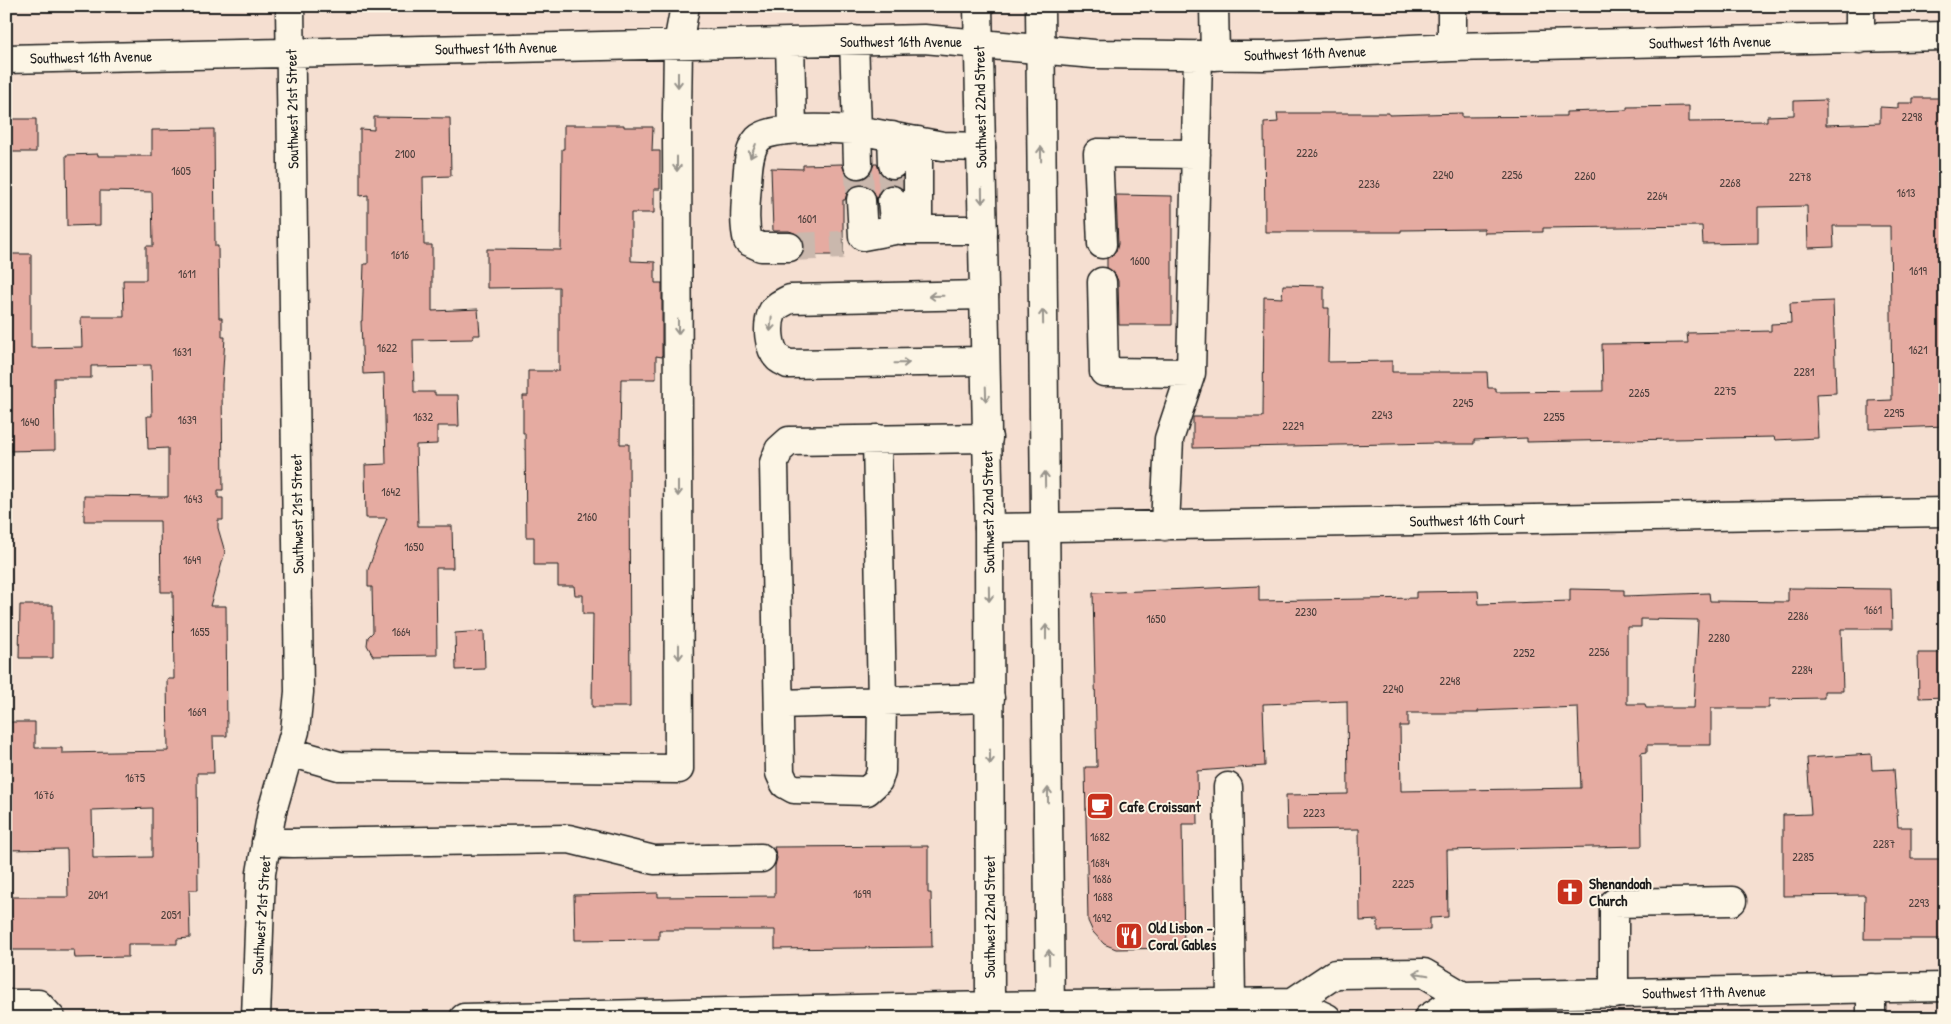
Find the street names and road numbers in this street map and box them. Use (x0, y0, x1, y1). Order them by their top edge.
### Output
street label: Southwest 16th Avenue (1649, 30, 1771, 54)
street label: Southwest 16th Avenue (840, 31, 962, 52)
street label: Southwest 16th Avenue (435, 36, 557, 60)
street label: Southwest 16th Avenue (1244, 40, 1366, 66)
street label: Southwest 16th Avenue (30, 45, 152, 69)
street label: Southwest 22nd Street (968, 45, 992, 169)
street label: Southwest 21st Street (280, 48, 304, 169)
street label: Southwest 22nd Street (976, 450, 1000, 574)
street label: Southwest 21st Street (285, 453, 309, 574)
street label: Southwest 16th Court (1409, 508, 1526, 532)
street label: Southwest 21st Street (246, 854, 276, 975)
street label: Southwest 22nd Street (979, 855, 1000, 978)
street label: Southwest 17th Avenue (1642, 980, 1766, 1004)

